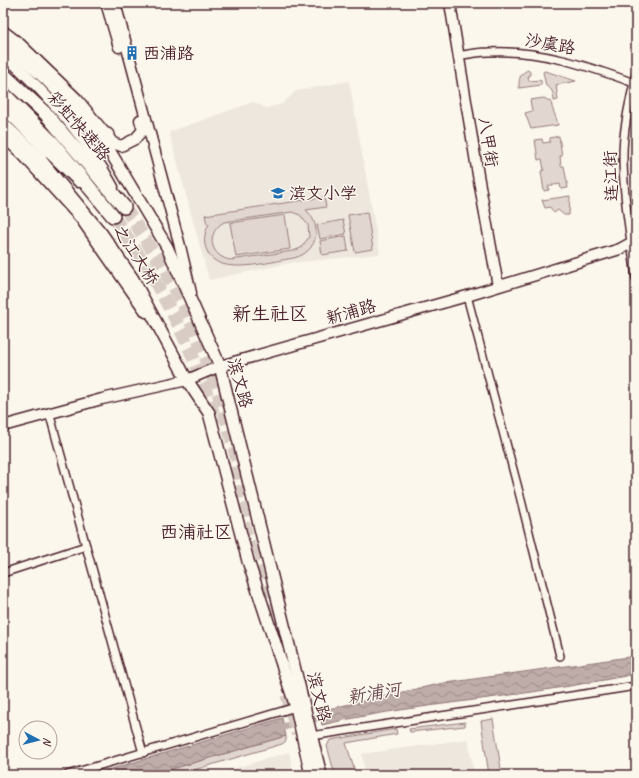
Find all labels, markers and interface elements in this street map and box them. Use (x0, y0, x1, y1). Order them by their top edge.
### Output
street label: 沙虞路 (523, 29, 577, 59)
place label: 西浦路 (143, 43, 194, 64)
building icon: 西浦路 (124, 45, 140, 61)
street label: 彩虹快速路 (43, 87, 115, 165)
street label: 八甲街 (474, 115, 502, 169)
street label: 连江街 (600, 150, 622, 202)
place label: 滨文小学 (289, 183, 357, 204)
school or university icon: 滨文小学 (270, 185, 286, 201)
street label: 之江大桥 (109, 221, 163, 289)
street label: 新浦路 (324, 295, 378, 329)
district label: 新生社区 (232, 302, 308, 326)
street label: 滨文路 (223, 356, 257, 410)
district label: 西浦社区 (160, 521, 232, 543)
street label: 滨文路 (303, 670, 335, 724)
water label: 新浦河 (346, 677, 405, 708)
north arrow (18, 720, 58, 760)
text: N (40, 737, 55, 748)

